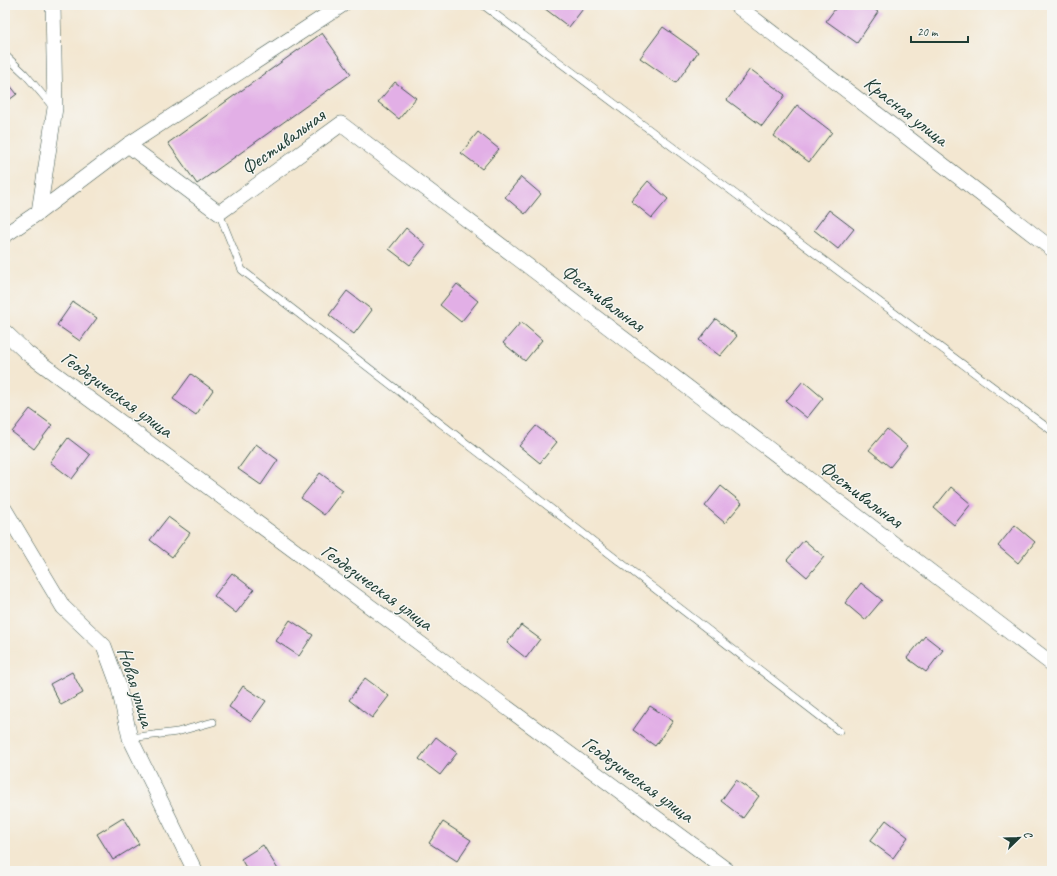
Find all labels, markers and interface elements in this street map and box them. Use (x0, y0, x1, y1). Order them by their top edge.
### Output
scale bar (911, 18, 968, 44)
text: 20 m (917, 24, 939, 40)
street label: Красная улица (859, 70, 954, 153)
street label: Фестивальная (236, 102, 331, 181)
street label: Фестивальная (556, 259, 651, 338)
street label: Геодезическая улица (56, 345, 179, 444)
street label: Фестивальная (814, 455, 909, 534)
street label: Геодезическая улица (316, 538, 439, 637)
street label: Новая улица (112, 644, 160, 731)
street label: Геодезическая улица (577, 730, 700, 829)
north arrow (999, 818, 1039, 858)
text: С (1021, 829, 1036, 841)

